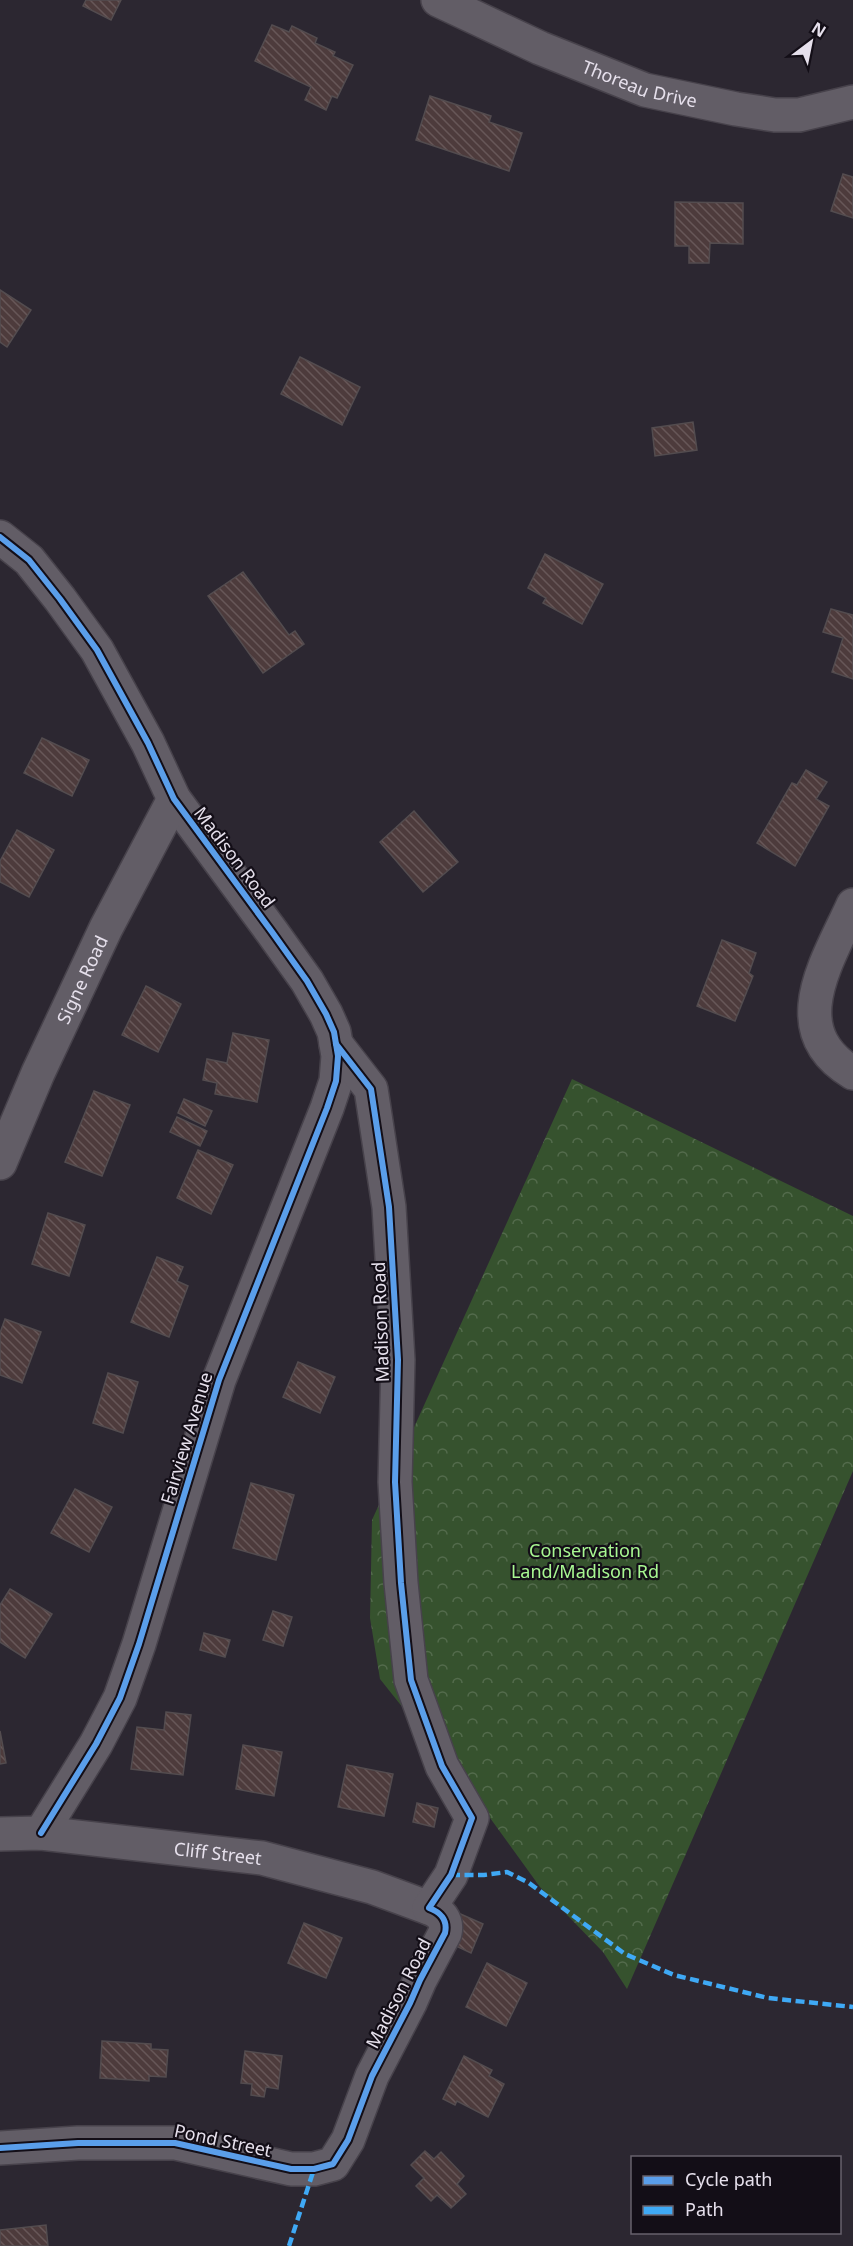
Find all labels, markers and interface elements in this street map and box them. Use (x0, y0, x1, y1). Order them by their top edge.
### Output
north arrow (781, 12, 841, 72)
text: N (808, 17, 830, 42)
street label: Thoreau Drive (579, 54, 699, 113)
street label: Madison Road (189, 802, 281, 912)
street label: Signe Road (51, 931, 113, 1028)
street label: Madison Road (366, 1261, 394, 1383)
street label: Fairview Avenue (154, 1369, 218, 1507)
park label: Conservation Land/Madison Rd (511, 1538, 659, 1583)
street label: Cliff Street (173, 1836, 263, 1870)
street label: Madison Road (360, 1934, 436, 2052)
street label: Pond Street (172, 2118, 274, 2162)
legend (631, 2156, 841, 2234)
text: Cycle path (685, 2167, 772, 2191)
text: Path (685, 2197, 724, 2221)

